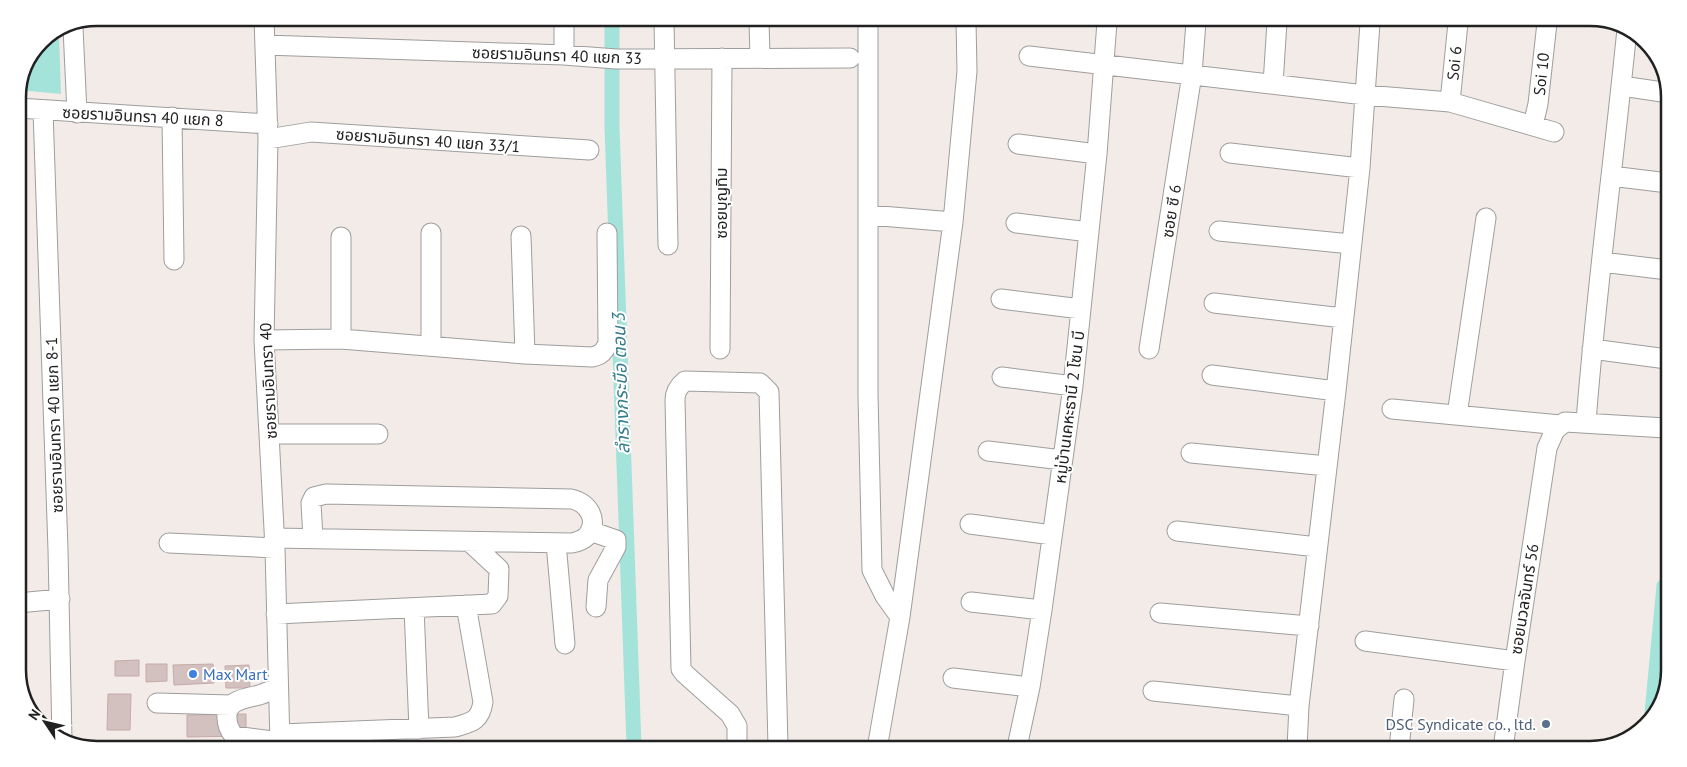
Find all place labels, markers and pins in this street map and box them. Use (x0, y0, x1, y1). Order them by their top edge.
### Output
place label: Max Mart (203, 664, 268, 684)
marker: Max Mart (187, 668, 199, 680)
place label: DSC Syndicate co., ltd. (1385, 714, 1536, 734)
marker: DSC Syndicate co., ltd. (1540, 718, 1552, 730)

